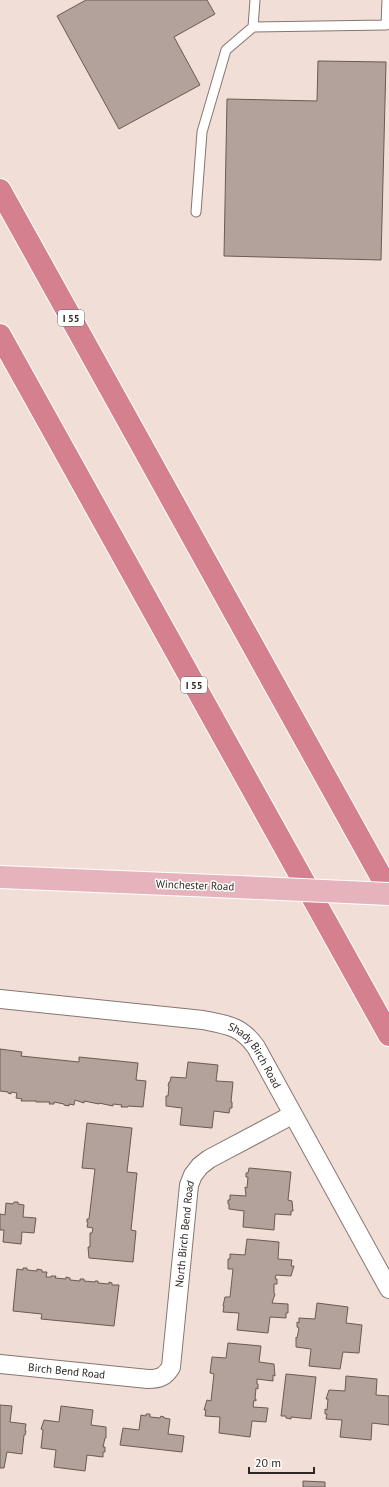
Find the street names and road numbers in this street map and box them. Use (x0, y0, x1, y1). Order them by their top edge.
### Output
road number: I 55 (58, 310, 84, 326)
road number: I 55 (181, 677, 207, 693)
street label: Winchester Road (156, 877, 235, 893)
street label: Shady Birch Road (226, 1019, 284, 1091)
street label: North Birch Bend Road (172, 1178, 197, 1288)
street label: Birch Bend Road (27, 1360, 106, 1382)

